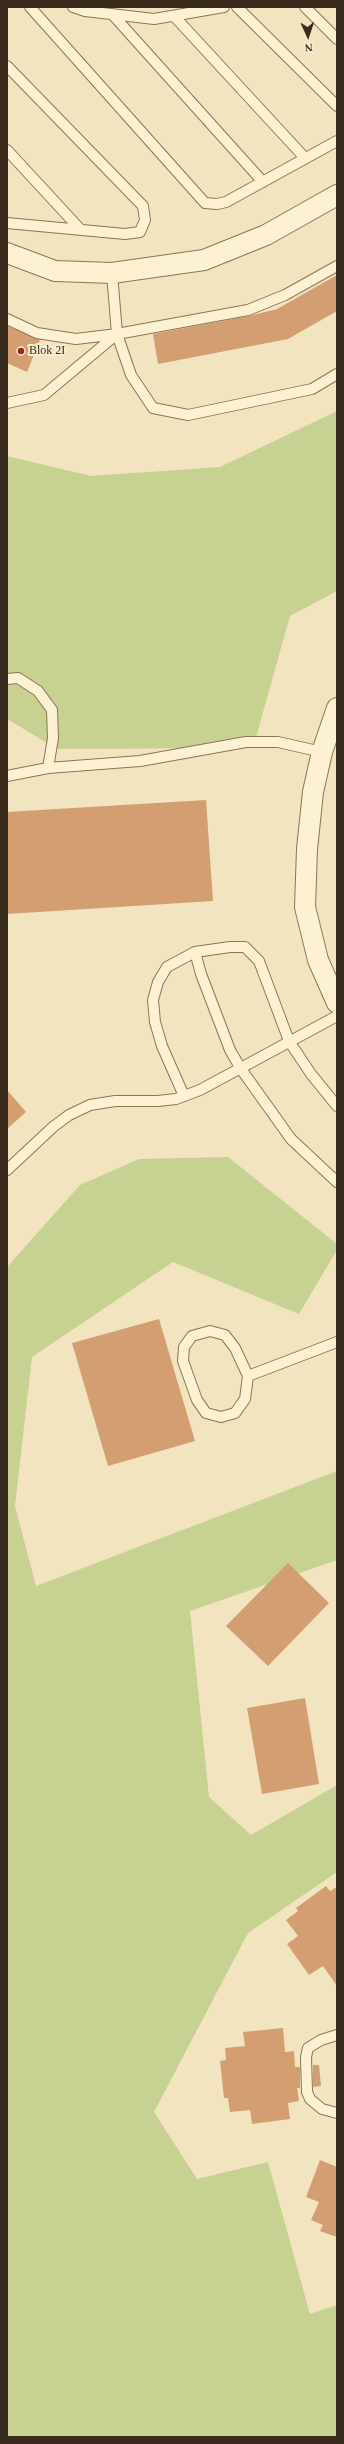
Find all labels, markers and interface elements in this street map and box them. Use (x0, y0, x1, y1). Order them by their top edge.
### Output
north arrow (288, 16, 328, 56)
text: N (304, 42, 313, 54)
place label: Blok 2I (29, 344, 65, 358)
marker: Blok 2I (16, 346, 26, 356)

